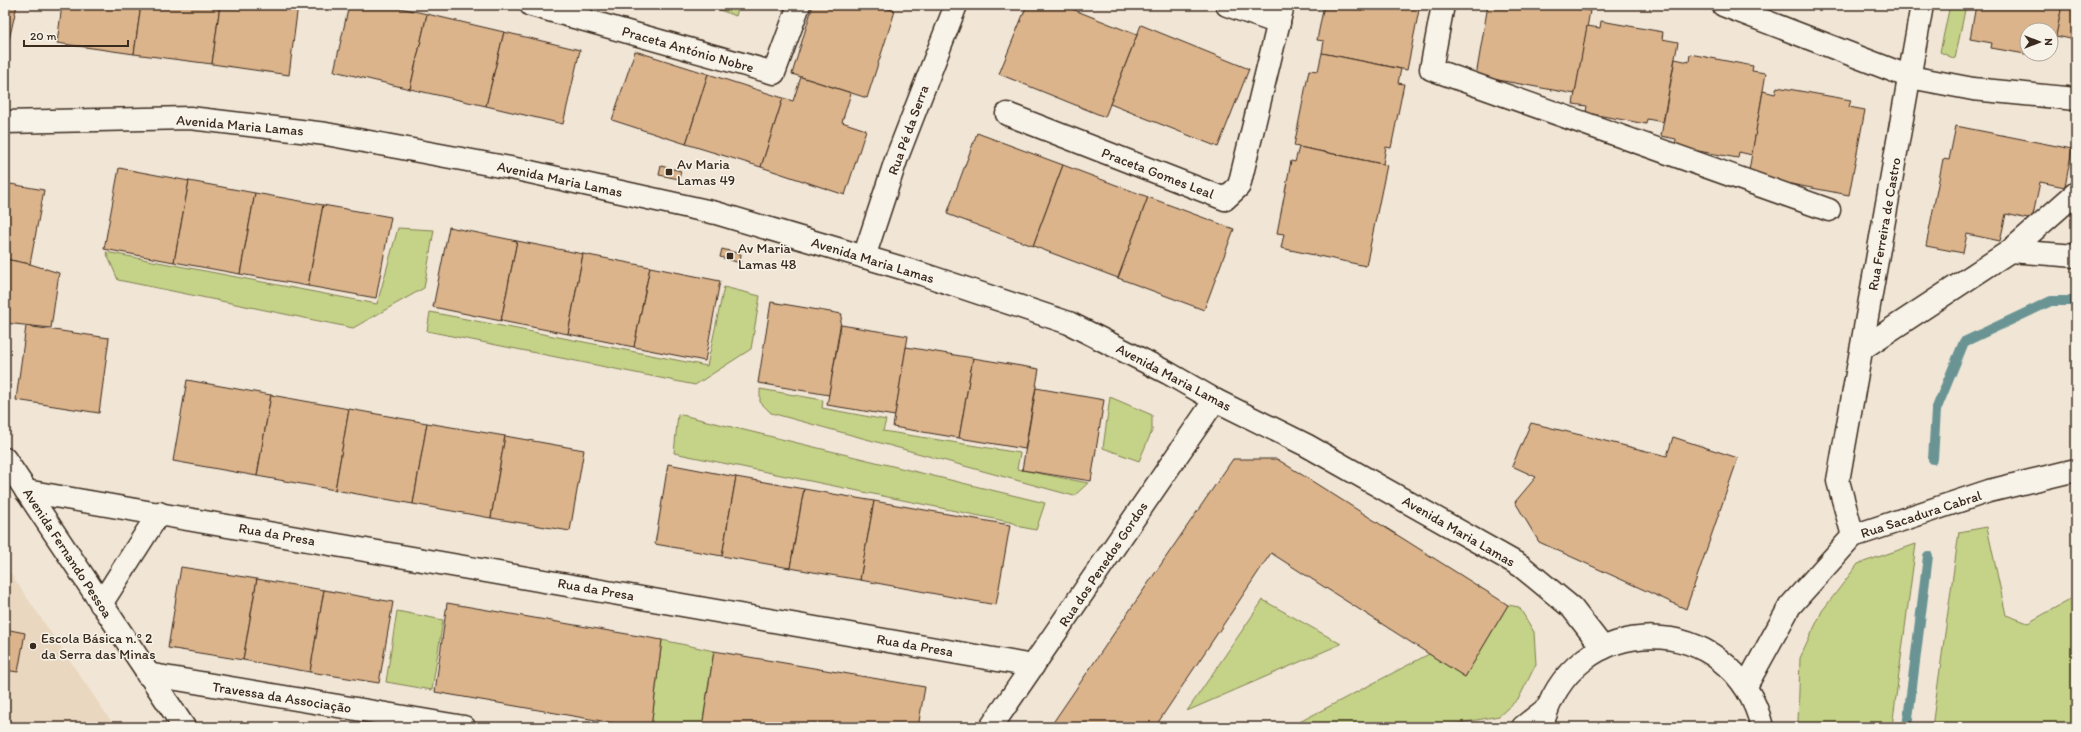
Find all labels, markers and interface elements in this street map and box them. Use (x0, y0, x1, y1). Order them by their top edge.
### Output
scale bar (24, 22, 128, 48)
north arrow (2019, 22, 2059, 62)
street label: Praceta António Nobre (620, 23, 756, 77)
text: 20 m (30, 29, 57, 43)
text: N (2042, 38, 2055, 46)
street label: Rua Pé da Serra (884, 83, 933, 177)
street label: Avenida Maria Lamas (176, 111, 304, 140)
street label: Praceta Gomes Leal (1099, 144, 1217, 203)
place label: Av Maria Lamas 49 (677, 156, 735, 189)
street label: Rua Ferreira de Castro (1864, 156, 1905, 292)
street label: Avenida Maria Lamas (496, 158, 624, 201)
marker: Av Maria Lamas 49 (664, 167, 674, 177)
street label: Avenida Maria Lamas (809, 234, 936, 287)
place label: Av Maria Lamas 48 (738, 240, 797, 273)
marker: Av Maria Lamas 48 (725, 251, 735, 261)
street label: Avenida Maria Lamas (1113, 340, 1234, 415)
street label: Avenida Fernando Pessoa (19, 485, 116, 622)
street label: Rua Sacadura Cabral (1859, 487, 1984, 542)
street label: Avenida Maria Lamas (1399, 492, 1518, 571)
street label: Rua dos Penedos Gordos (1055, 499, 1152, 630)
street label: Rua da Presa (237, 519, 317, 550)
street label: Rua da Presa (556, 574, 636, 605)
place label: Escola Básica n.º 2 da Serra das Minas (41, 630, 155, 663)
street label: Rua da Presa (875, 630, 955, 661)
marker: Escola Básica n.º 2 da Serra das Minas (28, 641, 38, 651)
street label: Travessa da Associação (211, 678, 353, 717)

